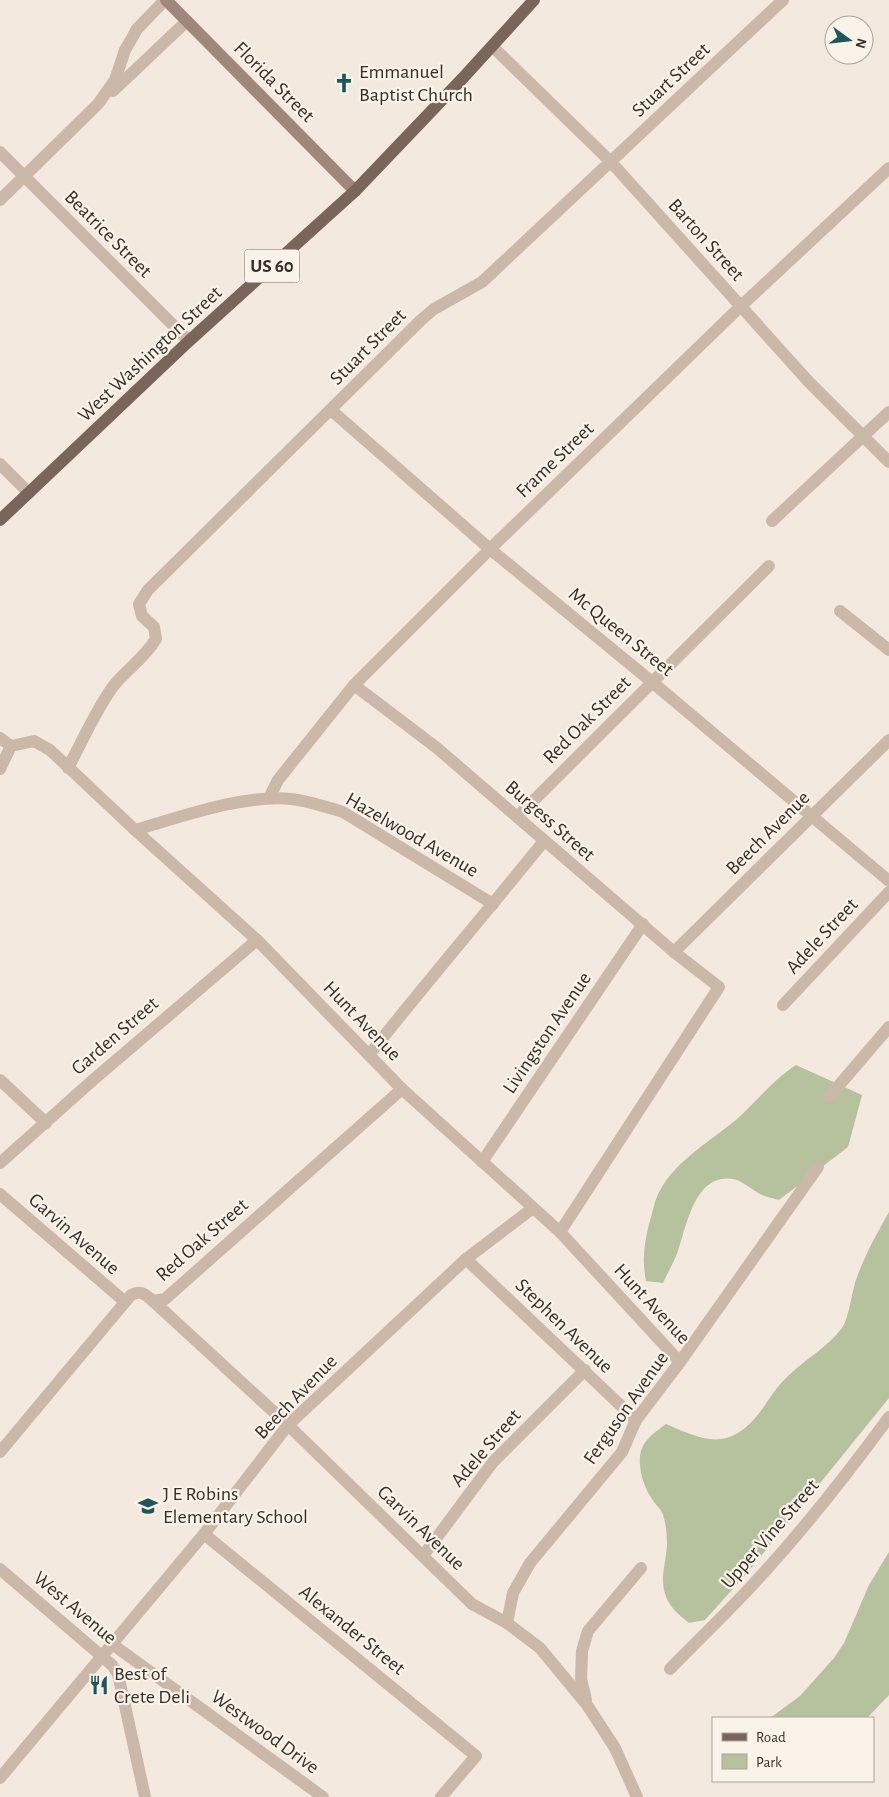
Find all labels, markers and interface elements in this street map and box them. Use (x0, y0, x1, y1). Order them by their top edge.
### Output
north arrow (824, 15, 874, 65)
text: N (853, 37, 869, 50)
street label: Florida Street (230, 38, 318, 126)
street label: Stuart Street (628, 39, 714, 121)
place label: Emmanuel Baptist Church (359, 62, 473, 105)
church icon: Emmanuel Baptist Church (333, 72, 355, 94)
street label: Beatrice Street (61, 187, 156, 282)
street label: Barton Street (664, 195, 748, 285)
road number: US 60 (244, 250, 300, 282)
street label: West Washington Street (74, 282, 226, 426)
street label: Stuart Street (326, 305, 410, 389)
street label: Frame Street (513, 418, 598, 502)
street label: Mc Queen Street (565, 584, 678, 681)
street label: Red Oak Street (539, 672, 635, 768)
street label: Burgess Street (501, 777, 599, 865)
street label: Beech Avenue (723, 788, 813, 878)
street label: Hazelwood Avenue (342, 789, 482, 881)
street label: Adele Street (782, 894, 862, 978)
street label: Livingston Avenue (499, 969, 595, 1097)
street label: Hunt Avenue (319, 977, 405, 1065)
street label: Garden Street (68, 993, 163, 1079)
street label: Garvin Avenue (25, 1189, 123, 1279)
street label: Red Oak Street (152, 1194, 252, 1285)
street label: Hunt Avenue (610, 1260, 694, 1348)
street label: Stephen Avenue (512, 1275, 616, 1377)
street label: Ferguson Avenue (580, 1348, 672, 1468)
street label: Beech Avenue (251, 1351, 341, 1443)
street label: Adele Street (447, 1405, 525, 1491)
street label: Upper Vine Street (717, 1475, 823, 1592)
street label: Garvin Avenue (373, 1482, 469, 1574)
place label: J E Robins Elementary School (163, 1484, 308, 1527)
school or university icon: J E Robins Elementary School (137, 1495, 159, 1517)
street label: West Avenue (30, 1568, 120, 1648)
street label: Alexander Street (295, 1581, 409, 1679)
place label: Best of Crete Deli (114, 1664, 190, 1707)
restaurant icon: Best of Crete Deli (88, 1674, 110, 1696)
street label: Westwood Drive (207, 1686, 323, 1778)
legend (712, 1717, 874, 1782)
text: Road (756, 1730, 786, 1745)
text: Park (756, 1755, 782, 1770)

